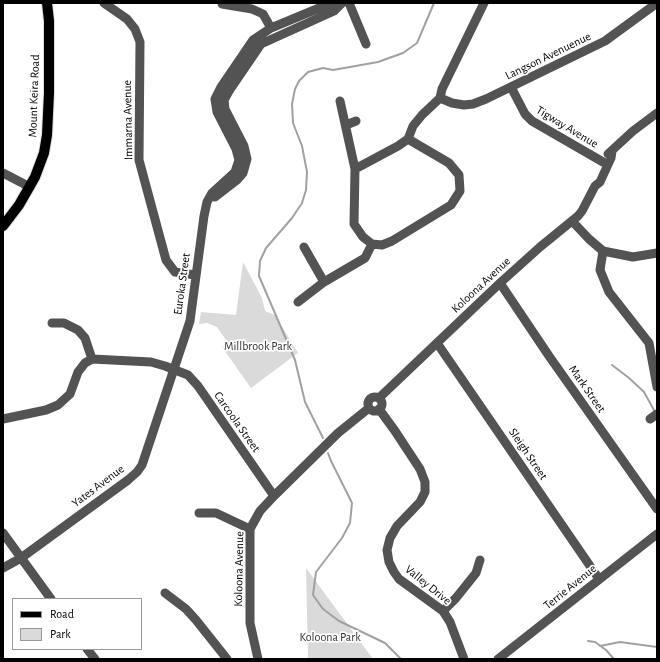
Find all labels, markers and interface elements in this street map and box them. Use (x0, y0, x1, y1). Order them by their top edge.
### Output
street label: Langson Avenuenue (503, 29, 593, 83)
street label: Mount Keira Road (25, 54, 43, 138)
street label: Immarna Avenue (120, 80, 136, 160)
street label: Tigway Avenue (533, 103, 601, 151)
street label: Euroka Street (171, 252, 193, 316)
street label: Koloona Avenue (448, 254, 514, 316)
park label: Millbrook Park (224, 339, 292, 353)
street label: Mark Street (566, 363, 608, 415)
street label: Carcoola Street (211, 389, 263, 455)
street label: Sleigh Street (505, 425, 551, 483)
street label: Yates Avenue (69, 462, 127, 510)
street label: Koloona Avenue (231, 531, 247, 607)
street label: Terrie Avenue (541, 561, 599, 613)
street label: Valley Drive (402, 562, 454, 608)
legend (12, 598, 142, 650)
text: Road (50, 608, 74, 620)
text: Park (50, 628, 71, 640)
park label: Koloona Park (299, 630, 361, 644)

